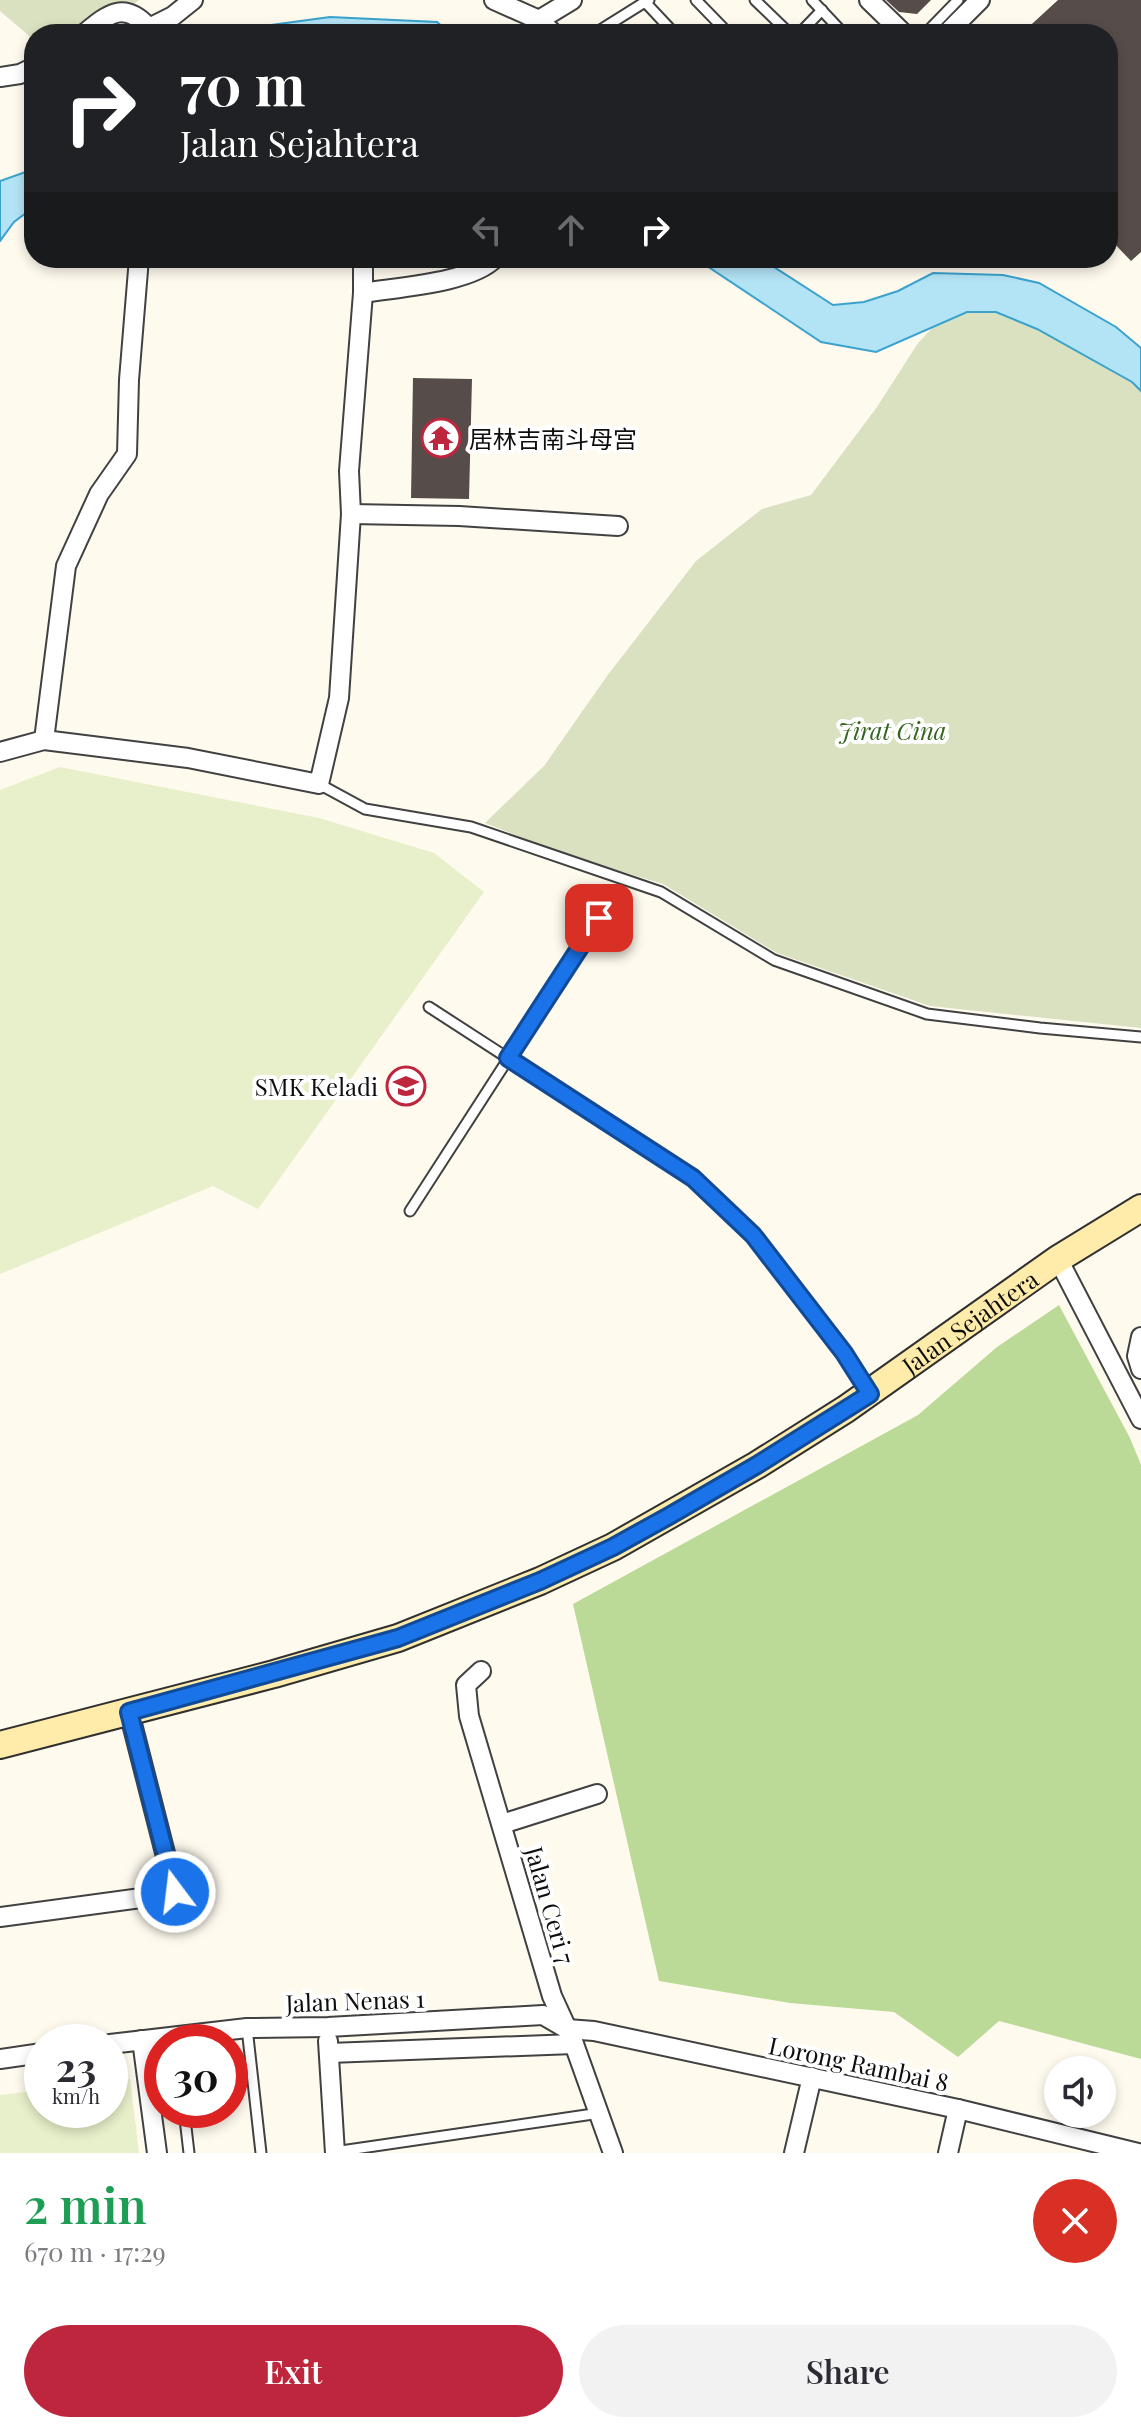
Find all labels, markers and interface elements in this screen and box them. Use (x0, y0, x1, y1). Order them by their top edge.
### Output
text: 70 m (180, 46, 305, 121)
icon: right (48, 56, 152, 160)
text: Jalan Sejahtera (180, 118, 419, 166)
icon: left (465, 208, 509, 252)
icon: ahead (549, 208, 593, 252)
icon: right (633, 208, 677, 252)
temple icon: 居林吉南斗母宫 (420, 417, 462, 459)
place label: 居林吉南斗母宫 (469, 422, 637, 454)
park label: Jirat Cina (838, 714, 946, 746)
pin (565, 884, 633, 952)
icon: arrive (577, 896, 621, 940)
school or university icon: SMK Keladi (385, 1065, 427, 1107)
place label: SMK Keladi (255, 1070, 378, 1102)
street label: Jalan Sejahtera (895, 1262, 1044, 1381)
street label: Jalan Ceri 7 (519, 1842, 583, 1968)
position arrow (133, 1850, 217, 1934)
street label: Jalan Nenas 1 (284, 1982, 425, 2018)
speed limit sign: 30 (144, 2024, 248, 2128)
street label: Lorong Rambai 8 (766, 2028, 952, 2098)
text: 23 (56, 2039, 96, 2092)
map controls (1044, 2056, 1116, 2128)
button: sound (1044, 2056, 1116, 2128)
text: km/h (52, 2082, 100, 2109)
text: 2 min (24, 2172, 147, 2236)
button: close (1033, 2179, 1117, 2263)
text: 670 m · 17:29 (24, 2234, 166, 2269)
button: Exit (24, 2325, 563, 2417)
button: Share (579, 2325, 1117, 2417)

